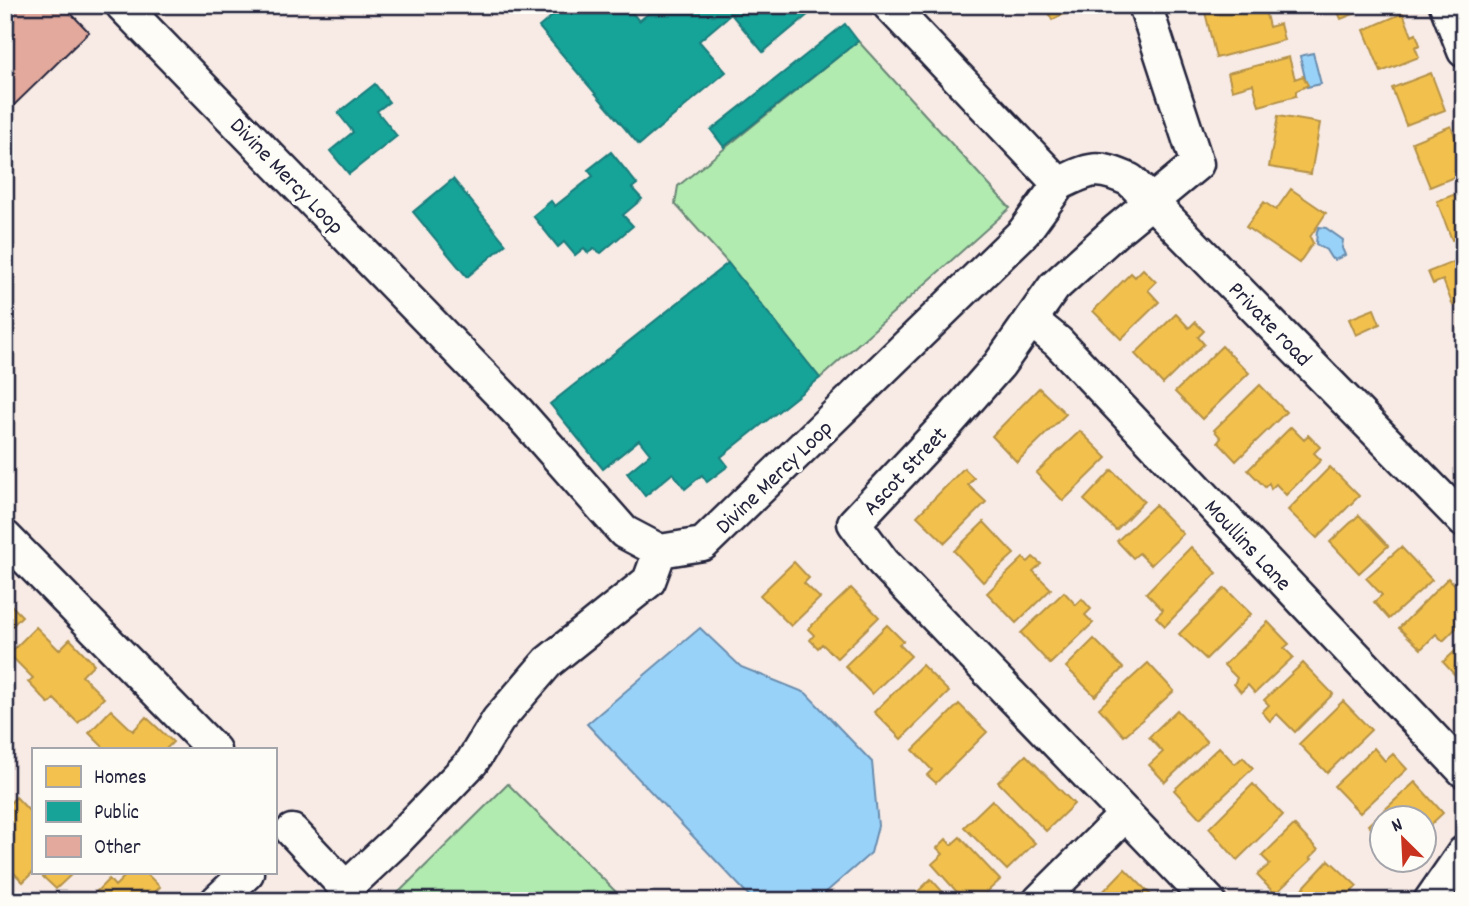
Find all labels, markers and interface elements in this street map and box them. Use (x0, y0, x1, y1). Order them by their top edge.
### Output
street label: Divine Mercy Loop (221, 111, 350, 244)
street label: Private road (1219, 275, 1318, 376)
street label: Divine Mercy Loop (709, 414, 842, 543)
street label: Ascot Street (857, 420, 957, 524)
street label: Moullins Lane (1195, 493, 1298, 600)
legend (32, 748, 276, 874)
text: Homes (94, 764, 147, 794)
text: Public (94, 799, 139, 829)
north arrow (1368, 804, 1438, 874)
text: N (1388, 812, 1407, 841)
text: Other (94, 834, 141, 864)

